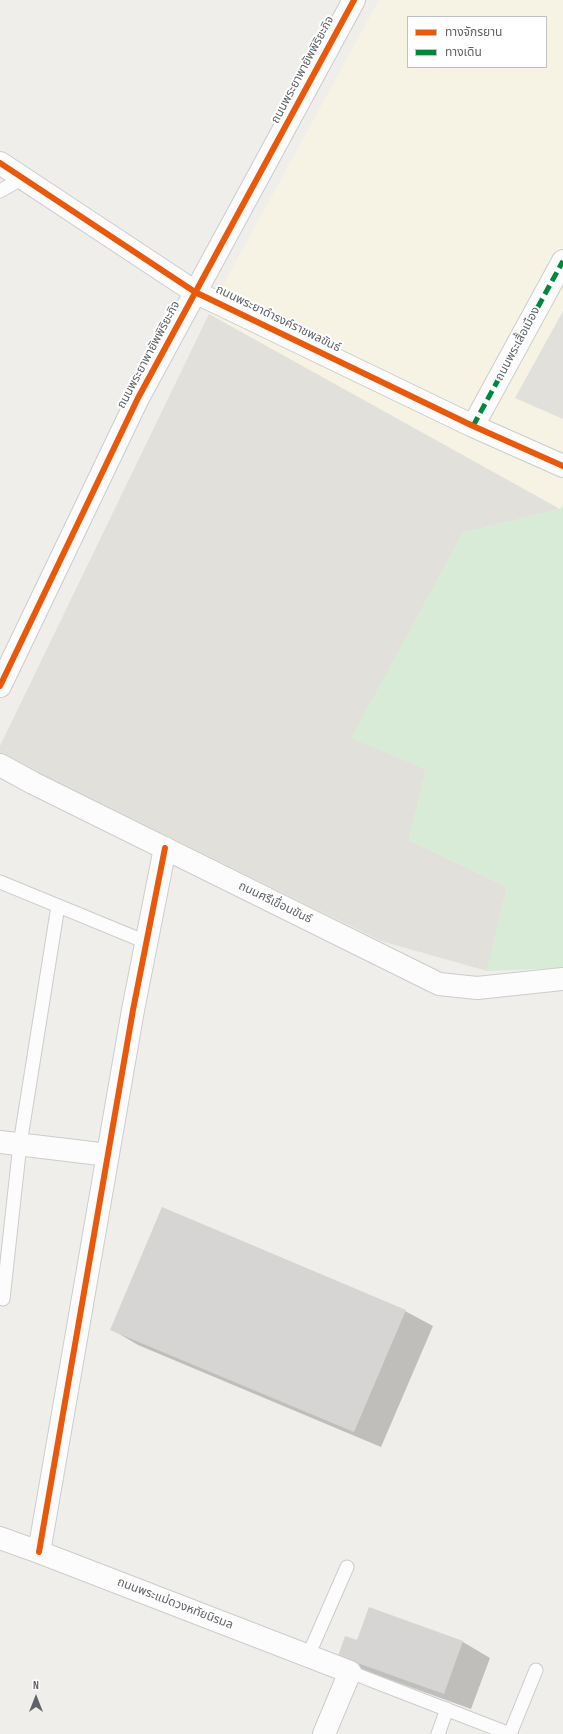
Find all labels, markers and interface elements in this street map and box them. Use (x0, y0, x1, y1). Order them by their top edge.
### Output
street label: ถนนพระยาพายัพพิริยะกิจ (269, 14, 337, 126)
legend (407, 16, 547, 68)
text: ทางจักรยาน (445, 25, 502, 40)
text: ทางเดิน (445, 45, 482, 60)
street label: ถนนพระยาดำรงค์ราชพลขันธ์ (213, 282, 343, 356)
street label: ถนนพระยาพายัพพิริยะกิจ (115, 299, 183, 411)
street label: ถนนพระเสื้อเมือง (492, 305, 544, 383)
street label: ถนนศรีเขื่อนขันธ์ (236, 879, 314, 927)
street label: ถนนพระแม่ดวงหทัยนิรมล (115, 1575, 235, 1633)
north arrow (16, 1678, 56, 1718)
text: N (33, 1679, 39, 1692)

